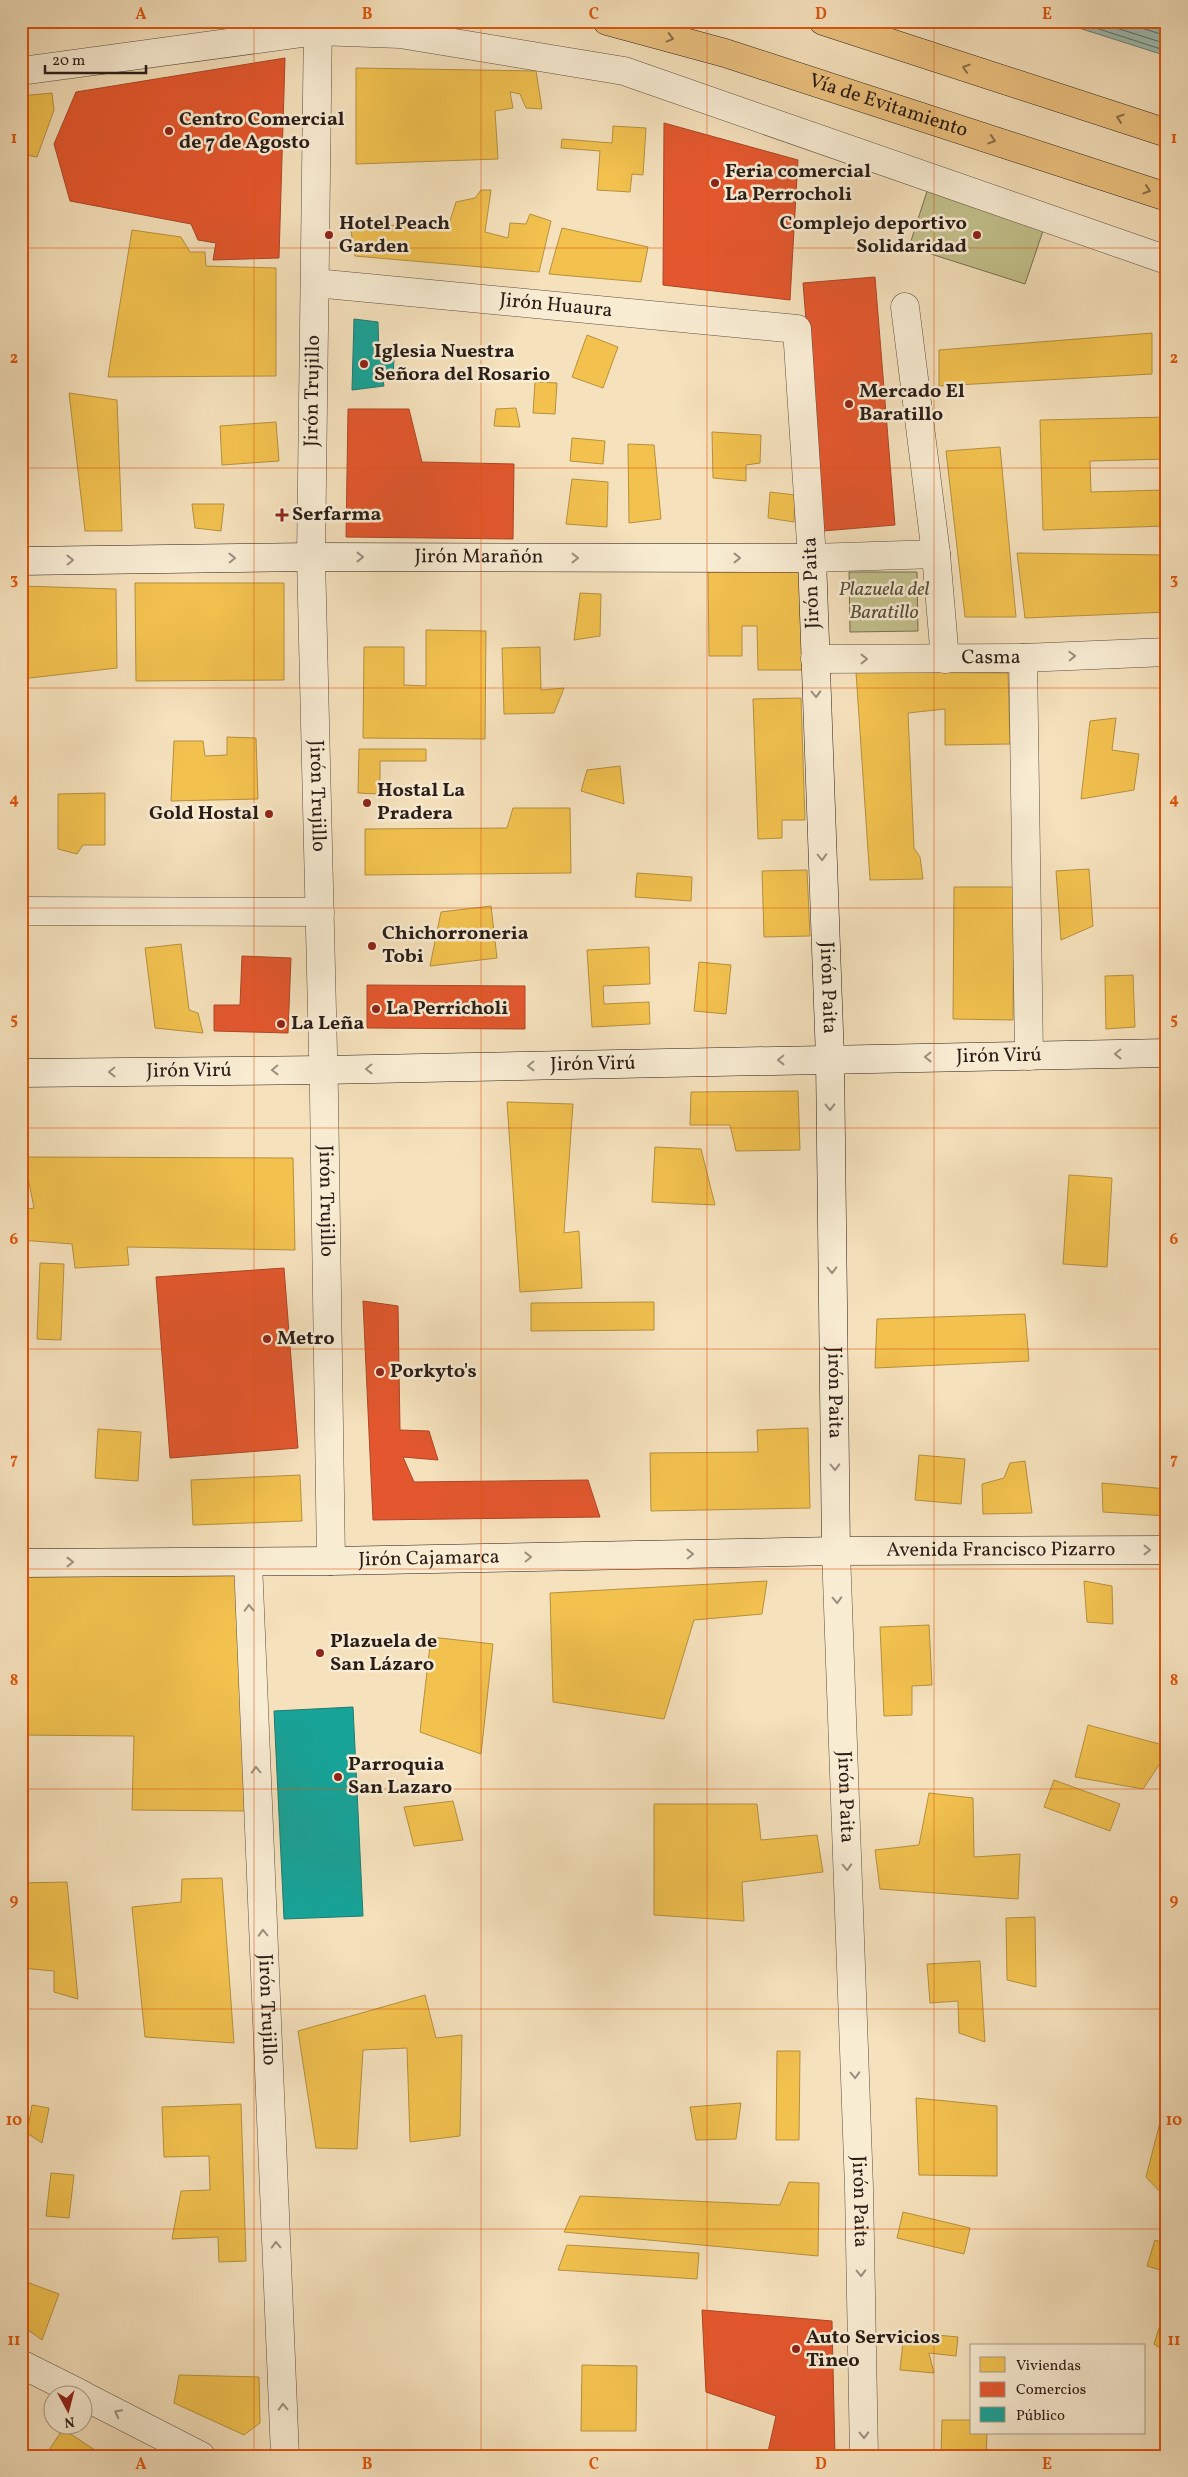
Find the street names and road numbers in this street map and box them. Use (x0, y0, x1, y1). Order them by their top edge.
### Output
street label: Vía de Evitamiento (805, 67, 971, 145)
street label: Jirón Huaura (498, 287, 614, 325)
street label: Jirón Trujillo (298, 335, 328, 447)
street label: Jirón Paita (796, 536, 828, 630)
street label: Jirón Marañón (414, 543, 544, 571)
street label: Casma (961, 644, 1021, 672)
street label: Jirón Trujillo (301, 740, 332, 852)
street label: Jirón Paita (812, 941, 843, 1034)
street label: Jirón Virú (956, 1042, 1042, 1071)
street label: Jirón Virú (550, 1050, 636, 1079)
street label: Jirón Virú (146, 1057, 232, 1086)
street label: Jirón Trujillo (311, 1145, 340, 1257)
street label: Jirón Paita (820, 1346, 849, 1439)
street label: Avenida Francisco Pizarro (886, 1536, 1116, 1565)
street label: Jirón Cajamarca (358, 1544, 500, 1574)
street label: Jirón Paita (829, 1750, 861, 1843)
street label: Jirón Trujillo (250, 1953, 283, 2066)
street label: Jirón Paita (844, 2155, 874, 2248)

